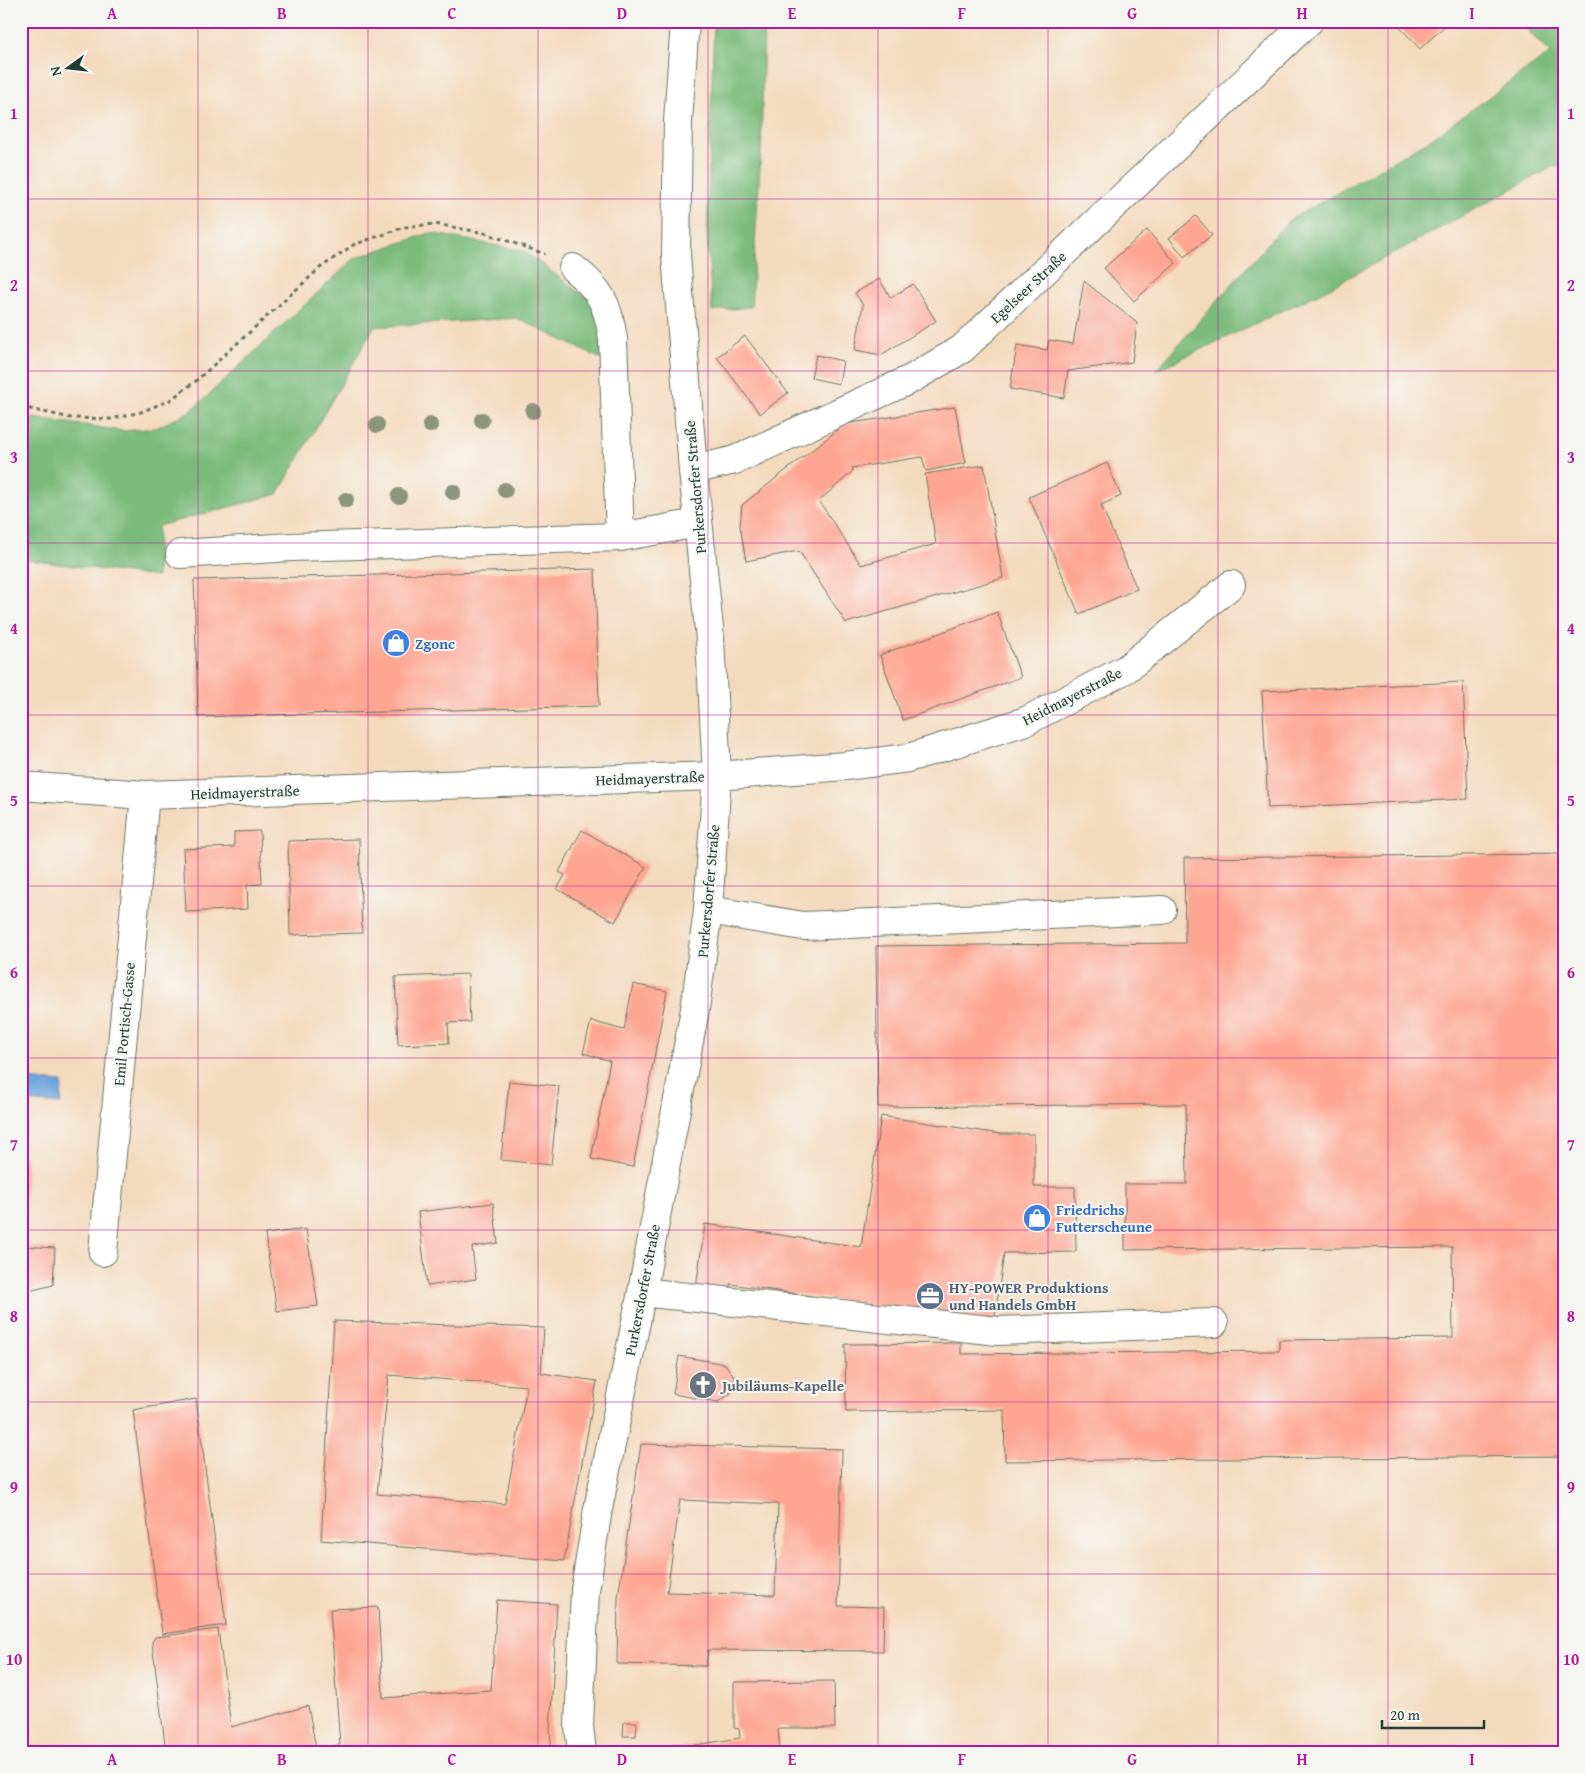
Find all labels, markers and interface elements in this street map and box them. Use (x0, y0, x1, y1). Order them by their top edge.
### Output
text: A (107, 1, 118, 25)
text: B (277, 1, 287, 25)
text: C (447, 1, 457, 25)
text: D (617, 1, 627, 25)
text: E (788, 1, 797, 25)
text: F (958, 1, 966, 25)
text: G (1127, 1, 1137, 25)
text: H (1296, 1, 1308, 25)
text: I (1469, 1, 1475, 25)
north arrow (42, 42, 92, 92)
text: N (44, 64, 66, 78)
text: 1 (10, 101, 18, 125)
text: 1 (1567, 101, 1575, 125)
street label: Egelseer Straße (985, 246, 1071, 328)
text: 2 (10, 273, 18, 297)
text: 2 (1567, 273, 1575, 297)
street label: Purkersdorfer Straße (679, 420, 711, 554)
text: 3 (10, 445, 18, 469)
text: 3 (1567, 445, 1575, 469)
text: 4 (10, 616, 18, 640)
text: 4 (1567, 616, 1575, 640)
shop icon: Zgonc (381, 628, 411, 658)
place label: Zgonc (415, 633, 455, 654)
street label: Heidmayerstraße (1019, 662, 1125, 730)
street label: Heidmayerstraße (595, 766, 705, 790)
street label: Heidmayerstraße (190, 780, 300, 804)
text: 5 (10, 788, 18, 812)
text: 5 (1567, 788, 1575, 812)
street label: Purkersdorfer Straße (692, 824, 724, 958)
text: 6 (10, 960, 18, 984)
text: 6 (1567, 960, 1575, 984)
street label: Emil Portisch-Gasse (108, 961, 140, 1087)
text: 7 (10, 1132, 18, 1156)
text: 7 (1567, 1132, 1575, 1156)
place label: Friedrichs Futterscheune (1056, 1199, 1152, 1237)
shop icon: Friedrichs Futterscheune (1022, 1203, 1052, 1233)
street label: Purkersdorfer Straße (619, 1222, 665, 1358)
place label: HY-POWER Produktions und Handels GmbH (949, 1277, 1108, 1315)
office icon: HY-POWER Produktions und Handels GmbH (915, 1281, 945, 1311)
text: 8 (10, 1304, 18, 1328)
text: 8 (1567, 1304, 1575, 1328)
church icon: Jubiläums-Kapelle (688, 1370, 718, 1400)
place label: Jubiläums-Kapelle (719, 1375, 844, 1396)
text: 9 (10, 1475, 18, 1499)
text: 9 (1567, 1475, 1575, 1499)
text: 10 (6, 1647, 22, 1671)
text: 10 (1563, 1647, 1579, 1671)
scale bar (1382, 1698, 1485, 1730)
text: 20 m (1390, 1704, 1421, 1725)
text: A (107, 1747, 118, 1771)
text: B (277, 1747, 287, 1771)
text: C (447, 1747, 457, 1771)
text: D (617, 1747, 627, 1771)
text: E (788, 1747, 797, 1771)
text: F (958, 1747, 966, 1771)
text: G (1127, 1747, 1137, 1771)
text: H (1296, 1747, 1308, 1771)
text: I (1469, 1747, 1475, 1771)

